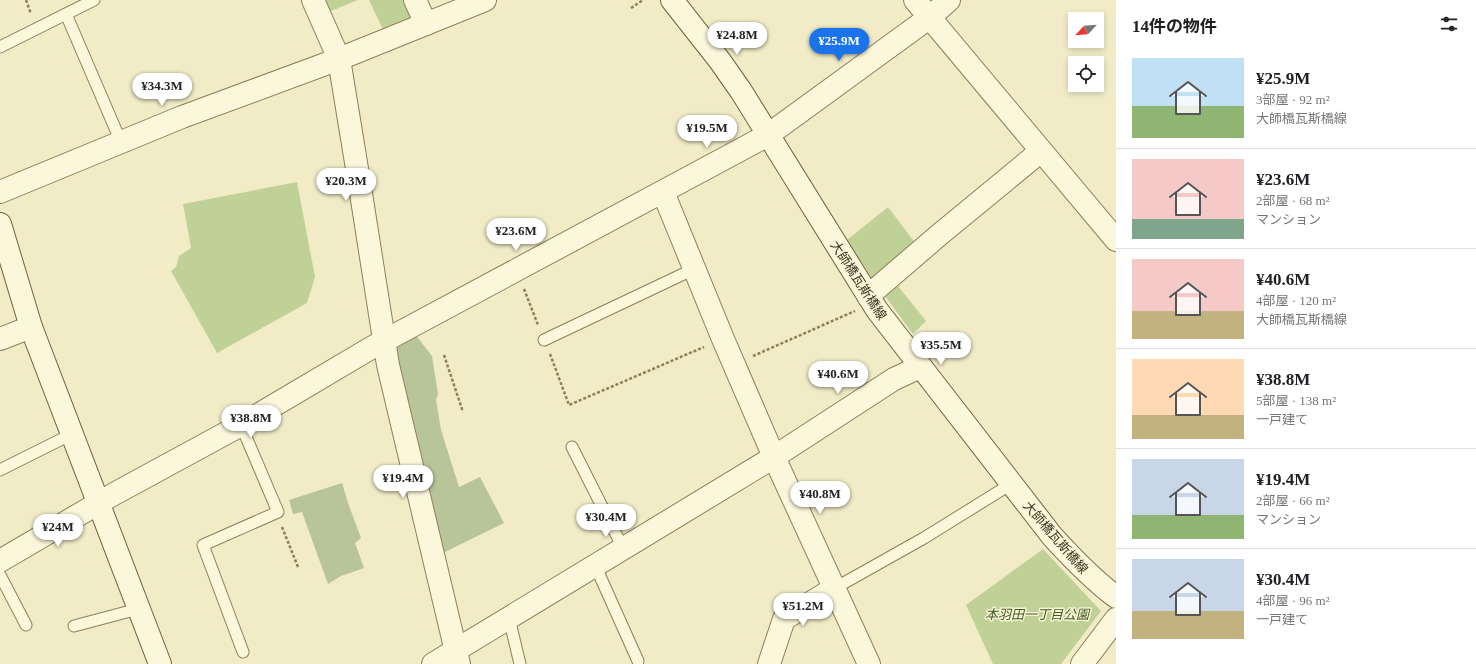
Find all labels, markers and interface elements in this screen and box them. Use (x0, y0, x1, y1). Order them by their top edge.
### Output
north arrow (1068, 12, 1104, 48)
map controls (1068, 12, 1104, 92)
icon: filters (1438, 13, 1460, 35)
text: 14件の物件 (1132, 17, 1217, 36)
pin: ¥24.8M (704, 22, 770, 56)
text: ¥24.8M (716, 27, 758, 42)
pin: ¥25.9M (806, 28, 872, 62)
text: ¥25.9M (818, 33, 860, 48)
button: locate (1068, 56, 1104, 92)
text: ¥25.9M (1256, 69, 1310, 88)
pin: ¥34.3M (129, 73, 195, 107)
icon: home (1164, 74, 1212, 122)
text: ¥34.3M (141, 78, 183, 93)
text: 3部屋 · 92 m² (1256, 92, 1330, 107)
text: 大師橋瓦斯橋線 (1256, 111, 1347, 126)
pin: ¥19.5M (674, 115, 740, 149)
text: ¥19.5M (686, 120, 728, 135)
pin: ¥20.3M (313, 168, 379, 202)
text: ¥23.6M (1256, 170, 1310, 189)
text: ¥20.3M (325, 173, 367, 188)
icon: home (1164, 175, 1212, 223)
text: 2部屋 · 68 m² (1256, 193, 1330, 208)
text: マンション (1256, 212, 1321, 227)
pin: ¥23.6M (483, 218, 549, 252)
text: ¥23.6M (495, 223, 537, 238)
street label: 大師橋瓦斯橋線 (828, 238, 890, 323)
text: ¥40.6M (1256, 270, 1310, 289)
icon: home (1164, 275, 1212, 323)
text: 4部屋 · 120 m² (1256, 293, 1336, 308)
text: 大師橋瓦斯橋線 (1256, 312, 1347, 327)
pin: ¥35.5M (908, 332, 974, 366)
text: ¥35.5M (920, 337, 962, 352)
pin: ¥40.6M (805, 361, 871, 395)
text: ¥40.6M (817, 366, 859, 381)
text: ¥38.8M (1256, 370, 1310, 389)
icon: home (1164, 375, 1212, 423)
text: 5部屋 · 138 m² (1256, 393, 1336, 408)
pin: ¥38.8M (218, 405, 284, 439)
text: ¥38.8M (230, 410, 272, 425)
text: 一戸建て (1256, 412, 1308, 427)
pin: ¥19.4M (370, 465, 436, 499)
text: ¥19.4M (382, 470, 424, 485)
text: ¥19.4M (1256, 470, 1310, 489)
icon: home (1164, 475, 1212, 523)
pin: ¥40.8M (787, 481, 853, 515)
text: ¥40.8M (799, 486, 841, 501)
text: 2部屋 · 66 m² (1256, 493, 1330, 508)
street label: 大師橋瓦斯橋線 (1020, 498, 1091, 577)
pin: ¥30.4M (573, 504, 639, 538)
text: ¥30.4M (585, 509, 627, 524)
text: マンション (1256, 512, 1321, 527)
pin: ¥24M (34, 514, 82, 548)
text: ¥24M (42, 519, 74, 534)
text: ¥30.4M (1256, 570, 1310, 589)
icon: home (1164, 575, 1212, 623)
pin: ¥51.2M (770, 593, 836, 627)
text: 4部屋 · 96 m² (1256, 593, 1330, 608)
text: ¥51.2M (782, 598, 824, 613)
park label: 本羽田一丁目公園 (985, 607, 1091, 622)
text: 一戸建て (1256, 612, 1308, 627)

